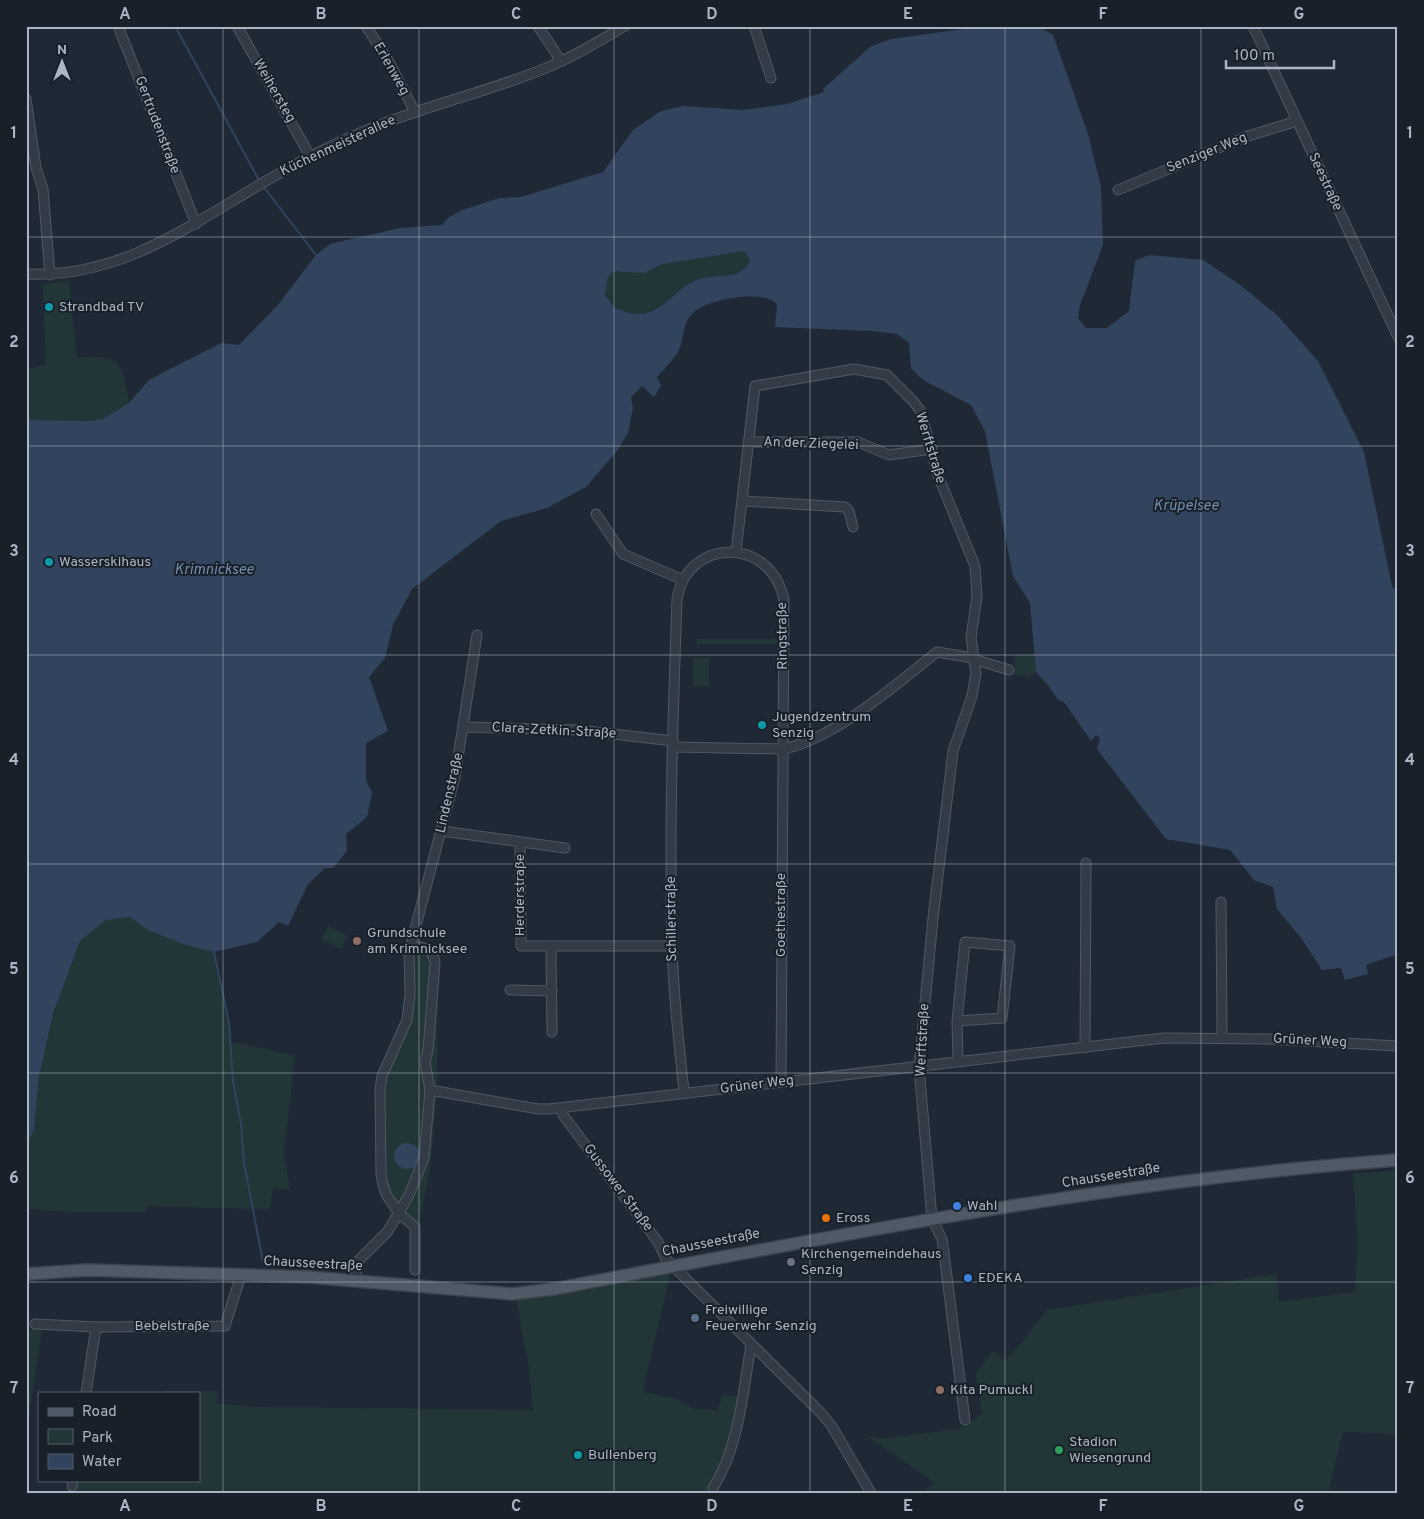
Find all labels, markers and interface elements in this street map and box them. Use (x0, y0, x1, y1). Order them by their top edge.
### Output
text: A (119, 5, 131, 25)
text: B (315, 5, 327, 25)
text: C (511, 5, 521, 25)
text: D (706, 5, 718, 25)
text: E (903, 5, 913, 25)
text: F (1098, 5, 1108, 25)
text: G (1294, 5, 1304, 25)
north arrow (38, 38, 88, 88)
scale bar (1226, 38, 1334, 70)
street label: Erlenweg (369, 39, 413, 99)
text: N (57, 42, 67, 59)
text: 100 m (1234, 47, 1275, 66)
street label: Weihersteg (249, 56, 299, 126)
street label: Gertrudenstraße (131, 74, 183, 176)
street label: Küchenmeisterallee (278, 112, 398, 180)
text: 1 (11, 124, 17, 144)
text: 1 (1407, 124, 1413, 144)
street label: Senziger Weg (1164, 129, 1250, 177)
street label: Seestraße (1304, 150, 1346, 214)
place label: Strandbad TV (59, 299, 144, 316)
marker: Strandbad TV (43, 301, 55, 313)
text: 2 (9, 333, 19, 353)
text: 2 (1405, 333, 1415, 353)
street label: Werftstraße (911, 410, 949, 486)
street label: An der Ziegelei (763, 434, 859, 454)
water label: Krüpelsee (1153, 497, 1219, 516)
text: 3 (9, 542, 19, 562)
text: 3 (1405, 542, 1415, 562)
place label: Wasserskihaus (59, 554, 151, 571)
marker: Wasserskihaus (43, 556, 55, 568)
water label: Krimnicksee (174, 561, 254, 580)
street label: Ringstraße (774, 602, 792, 670)
place label: Jugendzentrum Senzig (772, 709, 871, 742)
street label: Clara-Zetkin-Straße (491, 719, 617, 743)
marker: Jugendzentrum Senzig (756, 719, 768, 731)
text: 4 (9, 751, 19, 771)
street label: Lindenstraße (433, 751, 467, 835)
text: 4 (1405, 751, 1415, 771)
street label: Herderstraße (512, 854, 529, 936)
street label: Goethestraße (773, 873, 790, 957)
street label: Schillerstraße (663, 876, 681, 962)
place label: Grundschule am Krimnicksee (367, 925, 467, 958)
marker: Grundschule am Krimnicksee (351, 935, 363, 947)
text: 5 (9, 960, 19, 980)
text: 5 (1405, 960, 1415, 980)
street label: Werftstraße (913, 1003, 933, 1077)
street label: Grüner Weg (1272, 1031, 1348, 1051)
street label: Grüner Weg (719, 1072, 795, 1098)
street label: Gussower Straße (580, 1141, 656, 1235)
street label: Chausseestraße (1061, 1160, 1161, 1192)
text: 6 (9, 1169, 19, 1189)
text: 6 (1405, 1169, 1415, 1189)
place label: Wahl (967, 1198, 997, 1215)
marker: Wahl (951, 1200, 963, 1212)
place label: Eross (836, 1210, 870, 1227)
marker: Eross (820, 1212, 832, 1224)
street label: Chausseestraße (661, 1225, 761, 1261)
place label: Kirchengemeindehaus Senzig (801, 1246, 942, 1279)
street label: Chausseestraße (263, 1253, 363, 1275)
marker: Kirchengemeindehaus Senzig (785, 1256, 797, 1268)
place label: EDEKA (978, 1270, 1023, 1287)
marker: EDEKA (962, 1272, 974, 1284)
place label: Freiwillige Feuerwehr Senzig (705, 1302, 817, 1335)
marker: Freiwillige Feuerwehr Senzig (689, 1312, 701, 1324)
street label: Bebelstraße (134, 1318, 210, 1335)
text: 7 (10, 1379, 18, 1399)
text: 7 (1406, 1379, 1414, 1399)
place label: Kita Pumuckl (950, 1382, 1033, 1399)
marker: Kita Pumuckl (934, 1384, 946, 1396)
legend (38, 1392, 200, 1482)
text: Road (82, 1403, 117, 1422)
text: Park (82, 1429, 113, 1448)
place label: Stadion Wiesengrund (1069, 1434, 1151, 1467)
marker: Stadion Wiesengrund (1053, 1444, 1065, 1456)
place label: Bullenberg (588, 1447, 657, 1464)
marker: Bullenberg (572, 1449, 584, 1461)
text: Water (82, 1453, 122, 1472)
text: A (119, 1497, 131, 1517)
text: B (315, 1497, 327, 1517)
text: C (511, 1497, 521, 1517)
text: D (706, 1497, 718, 1517)
text: E (903, 1497, 913, 1517)
text: F (1098, 1497, 1108, 1517)
text: G (1294, 1497, 1304, 1517)

